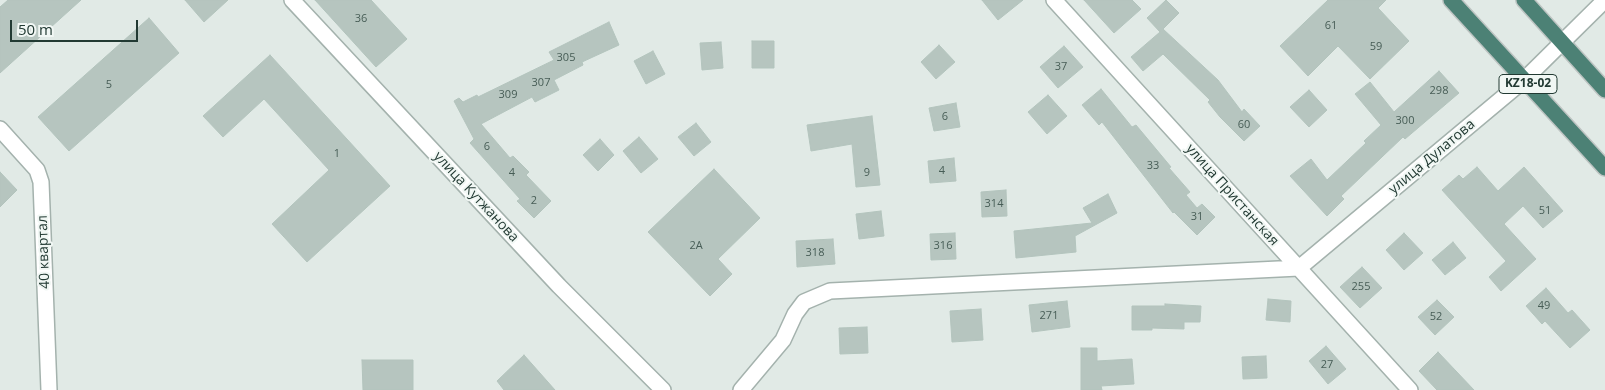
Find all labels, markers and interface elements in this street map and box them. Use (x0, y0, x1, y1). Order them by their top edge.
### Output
scale bar (12, 10, 140, 42)
house number: 36 (355, 12, 367, 26)
text: 50 m (18, 19, 53, 39)
house number: 61 (1325, 19, 1337, 33)
house number: 59 (1370, 40, 1382, 54)
house number: 305 (557, 51, 575, 65)
house number: 37 (1055, 60, 1067, 74)
road number: KZ18-02 (1499, 74, 1557, 94)
house number: 307 (532, 76, 550, 90)
house number: 5 (106, 78, 112, 92)
house number: 298 (1430, 84, 1448, 98)
house number: 309 (499, 88, 517, 102)
house number: 6 (942, 110, 948, 124)
house number: 300 (1396, 114, 1414, 128)
street label: улица Дулатова (1385, 116, 1479, 198)
house number: 60 (1238, 118, 1250, 132)
house number: 6 (484, 140, 490, 154)
street label: улица Пристанская (1182, 141, 1282, 249)
house number: 1 (334, 147, 340, 161)
street label: улица Кутжанова (430, 148, 522, 246)
house number: 33 (1147, 159, 1159, 173)
house number: 4 (939, 164, 945, 178)
house number: 4 (509, 166, 515, 180)
house number: 9 (864, 166, 870, 180)
house number: 2 (531, 194, 537, 208)
house number: 314 (985, 197, 1003, 211)
house number: 51 (1539, 204, 1551, 218)
house number: 31 (1191, 210, 1203, 224)
street label: 40 квартал (34, 215, 54, 289)
house number: 2A (689, 239, 703, 253)
house number: 316 (934, 239, 952, 253)
house number: 318 (806, 246, 824, 260)
house number: 255 (1352, 280, 1370, 294)
house number: 49 (1538, 299, 1550, 313)
house number: 271 (1040, 309, 1058, 323)
house number: 52 (1430, 310, 1442, 324)
house number: 27 (1321, 358, 1333, 372)

